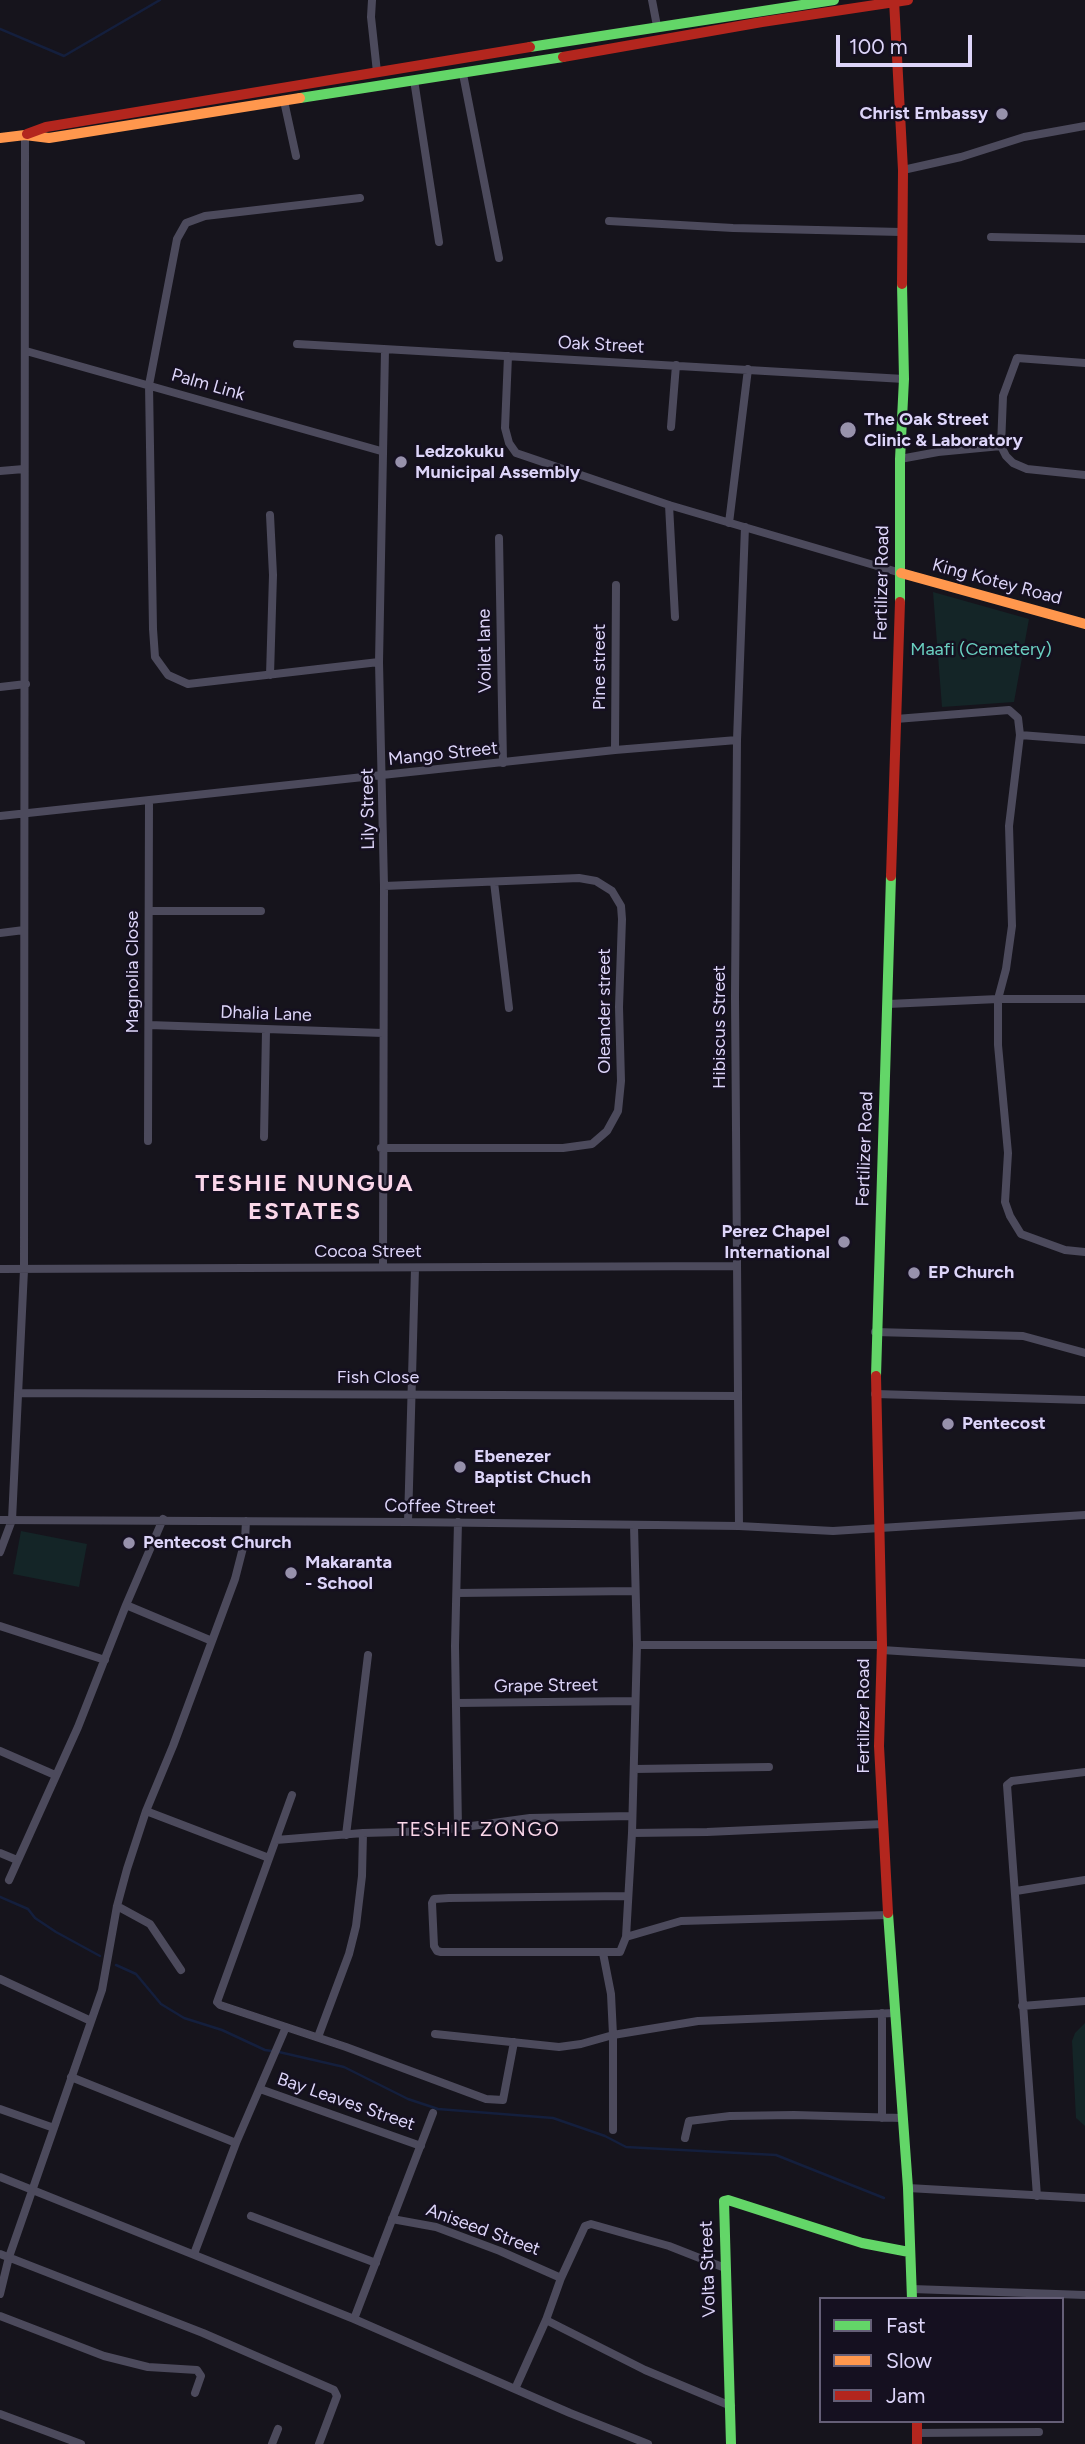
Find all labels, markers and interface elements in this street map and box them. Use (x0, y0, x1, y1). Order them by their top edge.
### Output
scale bar (840, 21, 976, 65)
text: 100 m (849, 34, 908, 59)
place label: Christ Embassy (860, 103, 988, 125)
marker: Christ Embassy (994, 106, 1010, 122)
street label: Oak Street (557, 332, 645, 358)
street label: Palm Link (169, 364, 247, 406)
place label: The Oak Street Clinic & Laboratory (864, 409, 1023, 452)
marker: The Oak Street Clinic & Laboratory (838, 420, 858, 440)
place label: Ledzokuku Municipal Assembly (415, 441, 580, 484)
marker: Ledzokuku Municipal Assembly (393, 454, 409, 470)
street label: Fertilizer Road (870, 525, 894, 641)
street label: King Kotey Road (930, 554, 1064, 610)
street label: Voilet lane (473, 609, 497, 693)
street label: Pine street (589, 624, 611, 710)
park label: Maafi (Cemetery) (910, 639, 1052, 661)
street label: Mango Street (387, 737, 499, 771)
street label: Lily Street (356, 768, 380, 850)
street label: Magnolia Close (122, 911, 144, 1033)
street label: Oleander street (594, 948, 616, 1074)
street label: Hibiscus Street (709, 965, 731, 1089)
street label: Dhalia Lane (220, 1002, 312, 1026)
street label: Fertilizer Road (852, 1091, 878, 1207)
district label: TESHIE NUNGUA ESTATES (197, 1170, 413, 1226)
place label: Perez Chapel International (722, 1221, 830, 1264)
marker: Perez Chapel International (836, 1234, 852, 1250)
street label: Cocoa Street (314, 1241, 422, 1263)
place label: EP Church (928, 1262, 1014, 1284)
marker: EP Church (906, 1265, 922, 1281)
street label: Fish Close (337, 1367, 419, 1389)
place label: Pentecost (962, 1413, 1046, 1435)
marker: Pentecost (940, 1416, 956, 1432)
place label: Ebenezer Baptist Chuch (474, 1446, 591, 1488)
marker: Ebenezer Baptist Chuch (452, 1459, 468, 1475)
street label: Coffee Street (384, 1495, 496, 1519)
place label: Pentecost Church (143, 1532, 292, 1554)
marker: Pentecost Church (121, 1535, 137, 1551)
place label: Makaranta - School (305, 1552, 392, 1594)
marker: Makaranta - School (283, 1565, 299, 1581)
street label: Fertilizer Road (853, 1658, 875, 1774)
street label: Grape Street (494, 1674, 598, 1698)
district label: TESHIE ZONGO (399, 1819, 559, 1841)
street label: Bay Leaves Street (274, 2068, 418, 2136)
street label: Aniseed Street (423, 2199, 543, 2261)
street label: Volta Street (696, 2220, 720, 2318)
legend (819, 2297, 1064, 2423)
text: Fast (886, 2313, 926, 2338)
text: Slow (886, 2348, 932, 2373)
text: Jam (886, 2383, 925, 2408)

